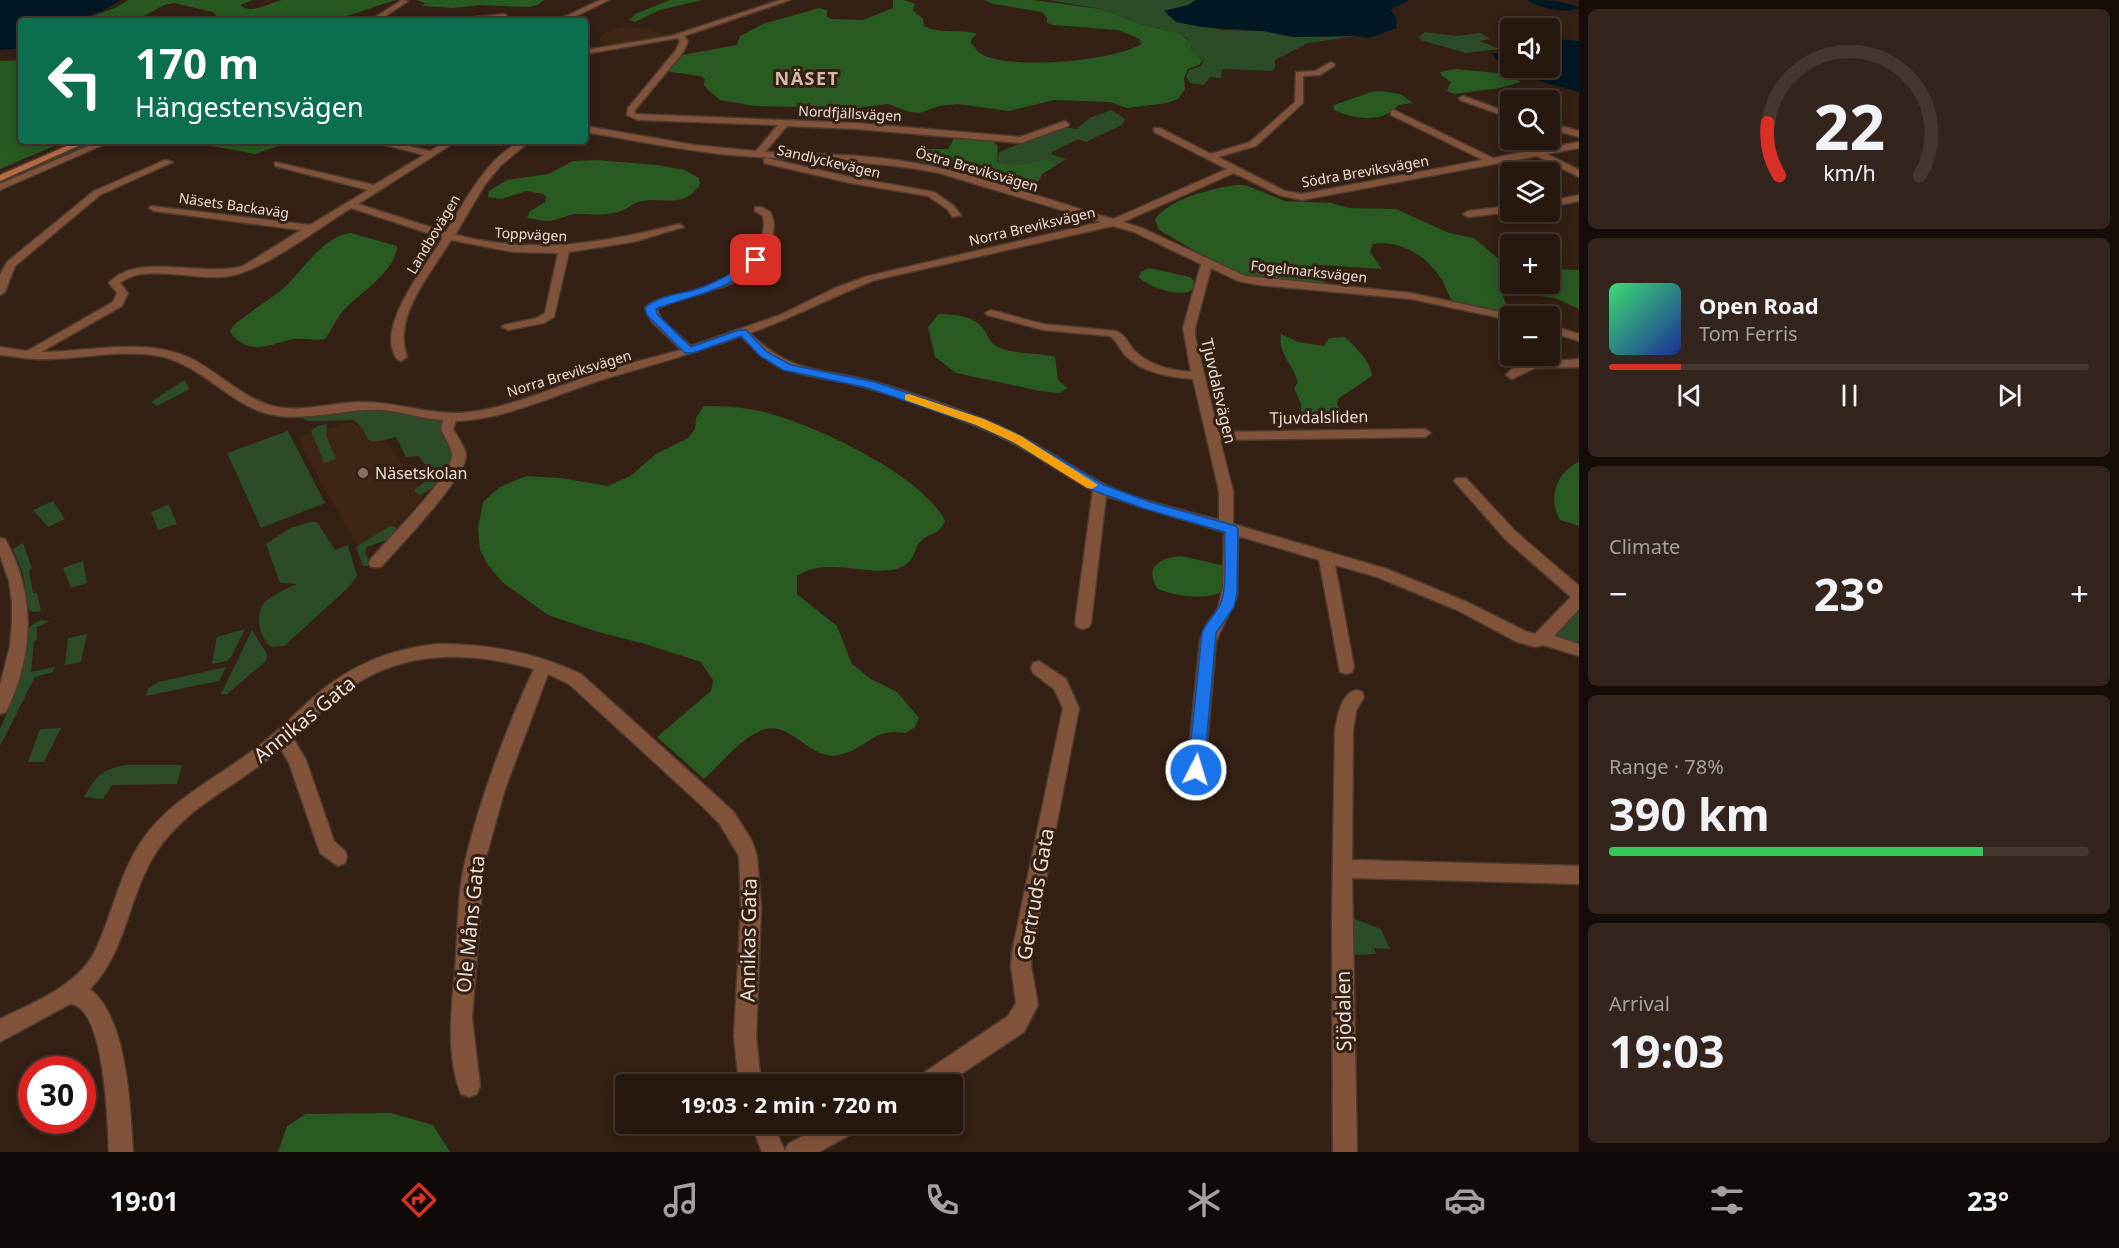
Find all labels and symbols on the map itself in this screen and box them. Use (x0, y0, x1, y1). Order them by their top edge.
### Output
district label: NÄSET (775, 66, 839, 90)
street label: Nordfjällsvägen (798, 101, 902, 125)
street label: Sandlyckevägen (775, 140, 883, 182)
street label: Östra Breviksvägen (913, 142, 1041, 196)
street label: Södra Breviksvägen (1300, 150, 1430, 192)
street label: Näsets Backaväg (178, 188, 290, 222)
street label: Landbovägen (402, 191, 464, 277)
street label: Norra Breviksvägen (967, 202, 1097, 250)
street label: Toppvägen (494, 223, 568, 245)
pin (730, 234, 781, 285)
street label: Fogelmarksvägen (1250, 255, 1368, 287)
street label: Tjuvdalsvägen (1196, 336, 1242, 446)
street label: Norra Breviksvägen (504, 345, 634, 401)
street label: Tjuvdalsliden (1269, 405, 1369, 429)
place label: Näsetskolan (375, 462, 467, 484)
marker: Näsetskolan (356, 466, 370, 480)
street label: Annikas Gata (247, 670, 361, 768)
position arrow (1164, 738, 1228, 802)
street label: Gertruds Gata (1010, 826, 1060, 962)
street label: Ole Måns Gata (449, 854, 491, 994)
street label: Annikas Gata (733, 878, 763, 1002)
street label: Sjödalen (1329, 970, 1357, 1052)
speed limit sign: 30 (18, 1056, 96, 1134)

